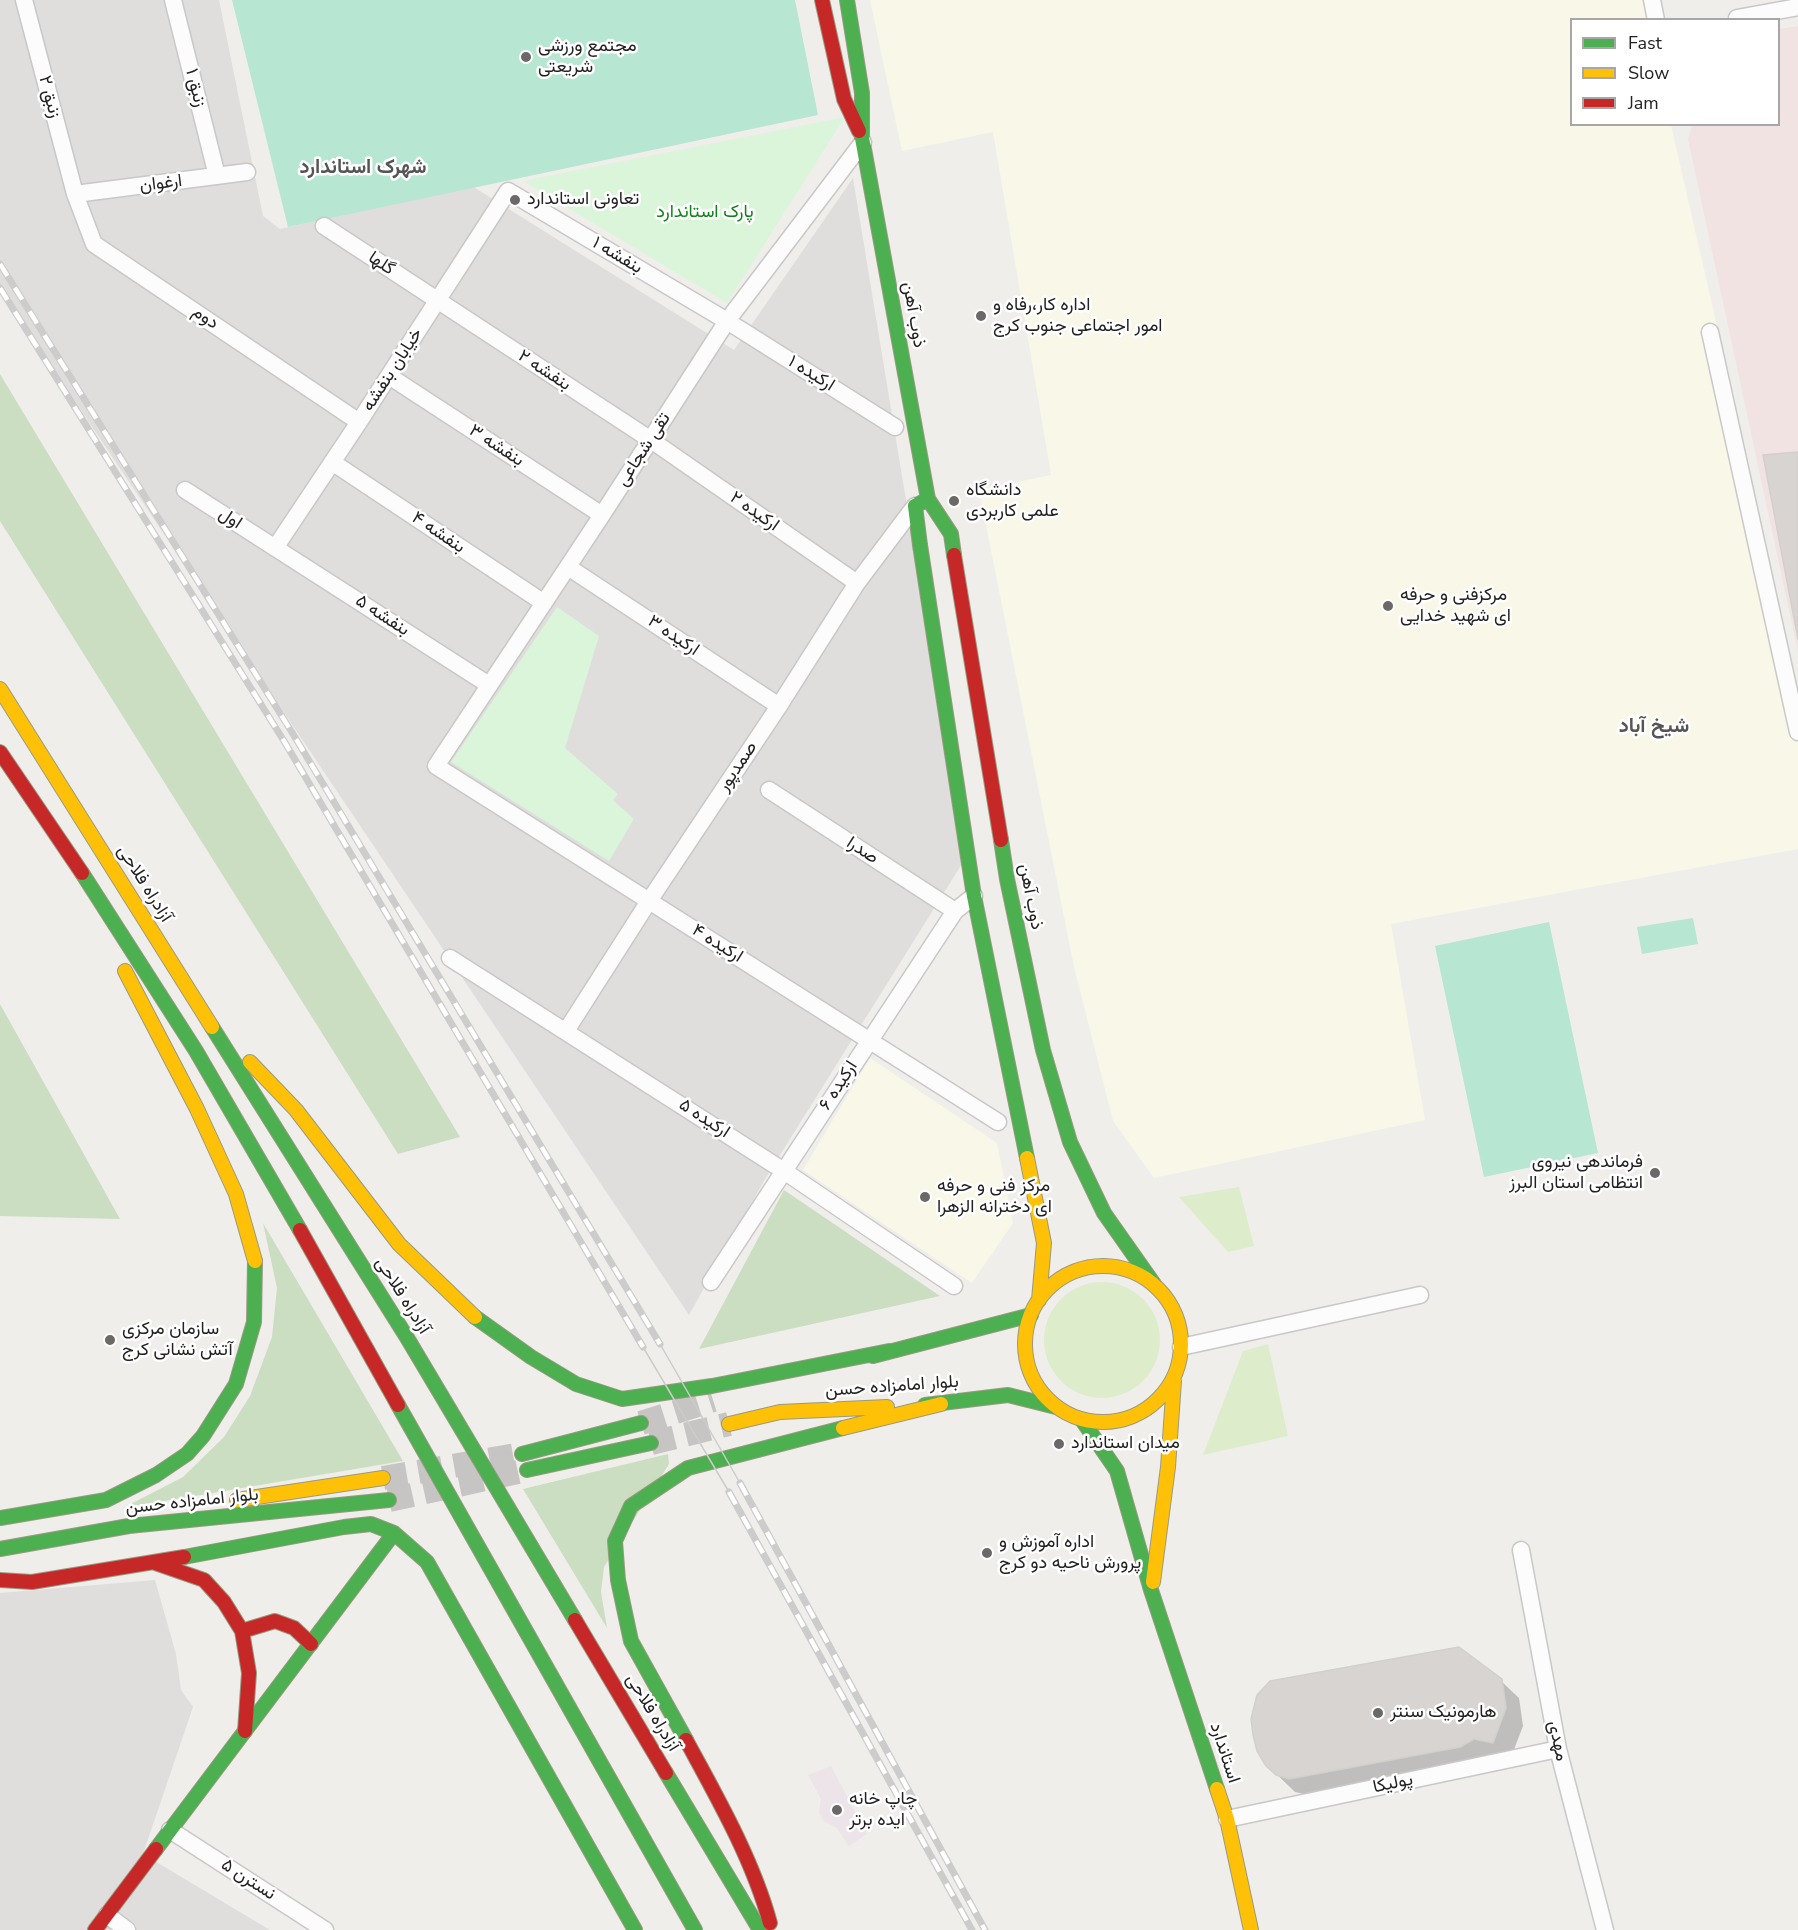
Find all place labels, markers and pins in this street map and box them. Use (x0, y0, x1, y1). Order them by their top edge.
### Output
place label: مجتمع ورزشی شریعتی (538, 36, 637, 78)
marker: مجتمع ورزشی شریعتی (519, 50, 533, 64)
place label: تعاونی استاندارد (527, 189, 639, 211)
marker: تعاونی استاندارد (508, 193, 522, 207)
place label: اداره کار،رفاه و امور اجتماعی جنوب کرج (993, 295, 1162, 338)
marker: اداره کار،رفاه و امور اجتماعی جنوب کرج (974, 309, 988, 323)
place label: دانشگاه علمی کاربردی (966, 480, 1059, 522)
marker: دانشگاه علمی کاربردی (947, 494, 961, 508)
place label: مرکزفنی و حرفه ای شهید خدایی (1400, 585, 1511, 628)
marker: مرکزفنی و حرفه ای شهید خدایی (1381, 599, 1395, 613)
place label: فرماندهی نیروی انتظامی استان البرز (1509, 1152, 1643, 1194)
marker: فرماندهی نیروی انتظامی استان البرز (1648, 1166, 1662, 1180)
place label: مرکز فنی و حرفه ای دخترانه الزهرا (937, 1176, 1052, 1218)
marker: مرکز فنی و حرفه ای دخترانه الزهرا (918, 1190, 932, 1204)
place label: سازمان مرکزی آتش نشانی کرج (122, 1319, 233, 1362)
marker: سازمان مرکزی آتش نشانی کرج (103, 1333, 117, 1347)
place label: میدان استاندارد (1071, 1433, 1180, 1455)
marker: میدان استاندارد (1052, 1437, 1066, 1451)
place label: اداره آموزش و پرورش ناحیه دو کرج (999, 1532, 1141, 1574)
marker: اداره آموزش و پرورش ناحیه دو کرج (980, 1546, 994, 1560)
place label: هارمونیک سنتر (1390, 1702, 1496, 1724)
marker: هارمونیک سنتر (1371, 1706, 1385, 1720)
place label: چاپ خانه ایده برتر (849, 1789, 917, 1832)
marker: چاپ خانه ایده برتر (830, 1803, 844, 1817)

